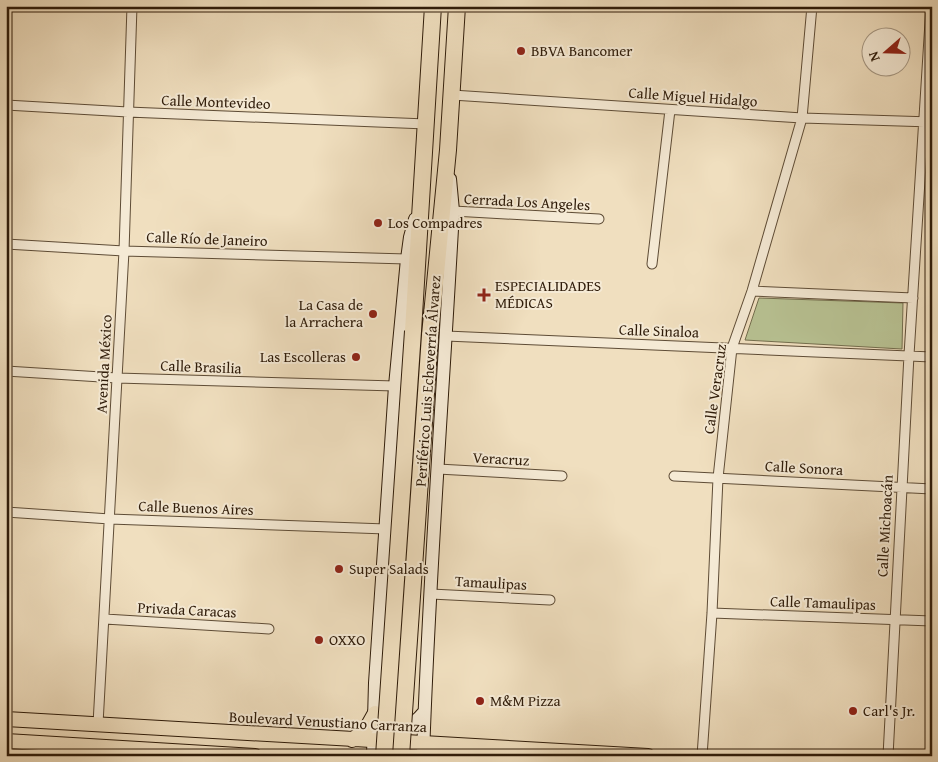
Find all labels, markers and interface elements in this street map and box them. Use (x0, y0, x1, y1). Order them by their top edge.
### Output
north arrow (860, 28, 910, 78)
place label: BBVA Bancomer (531, 40, 633, 61)
marker: BBVA Bancomer (515, 45, 527, 57)
text: N (863, 48, 885, 64)
street label: Calle Miguel Hidalgo (628, 82, 759, 112)
street label: Calle Montevideo (161, 89, 271, 114)
street label: Cerrada Los Angeles (463, 188, 591, 215)
place label: Los Compadres (388, 212, 482, 233)
marker: Los Compadres (372, 217, 384, 229)
street label: Calle Río de Janeiro (146, 226, 268, 251)
street label: Periférico Luis Echeverría Álvarez (410, 274, 445, 487)
place label: ESPECIALIDADES MÉDICAS (495, 275, 601, 313)
marker: ESPECIALIDADES MÉDICAS (477, 288, 491, 302)
place label: La Casa de la Arrachera (285, 294, 363, 332)
marker: La Casa de la Arrachera (367, 308, 379, 320)
street label: Avenida México (90, 314, 117, 414)
street label: Calle Sinaloa (619, 319, 699, 342)
street label: Calle Veracruz (698, 342, 731, 435)
place label: Las Escolleras (260, 346, 346, 367)
marker: Las Escolleras (350, 351, 362, 363)
street label: Calle Brasilia (160, 355, 242, 378)
street label: Veracruz (472, 447, 530, 470)
street label: Calle Sonora (764, 455, 844, 480)
street label: Calle Michoacán (871, 474, 898, 578)
street label: Calle Buenos Aires (138, 495, 254, 520)
place label: Super Salads (349, 558, 429, 579)
marker: Super Salads (333, 563, 345, 575)
street label: Tamaulipas (455, 570, 528, 595)
street label: Calle Tamaulipas (770, 590, 876, 615)
street label: Privada Caracas (137, 596, 237, 623)
place label: OXXO (329, 629, 365, 650)
marker: OXXO (313, 634, 325, 646)
place label: M&M Pizza (490, 690, 561, 711)
marker: M&M Pizza (474, 695, 486, 707)
place label: Carl's Jr. (863, 700, 915, 721)
marker: Carl's Jr. (847, 705, 859, 717)
street label: Boulevard Venustiano Carranza (229, 706, 428, 737)

